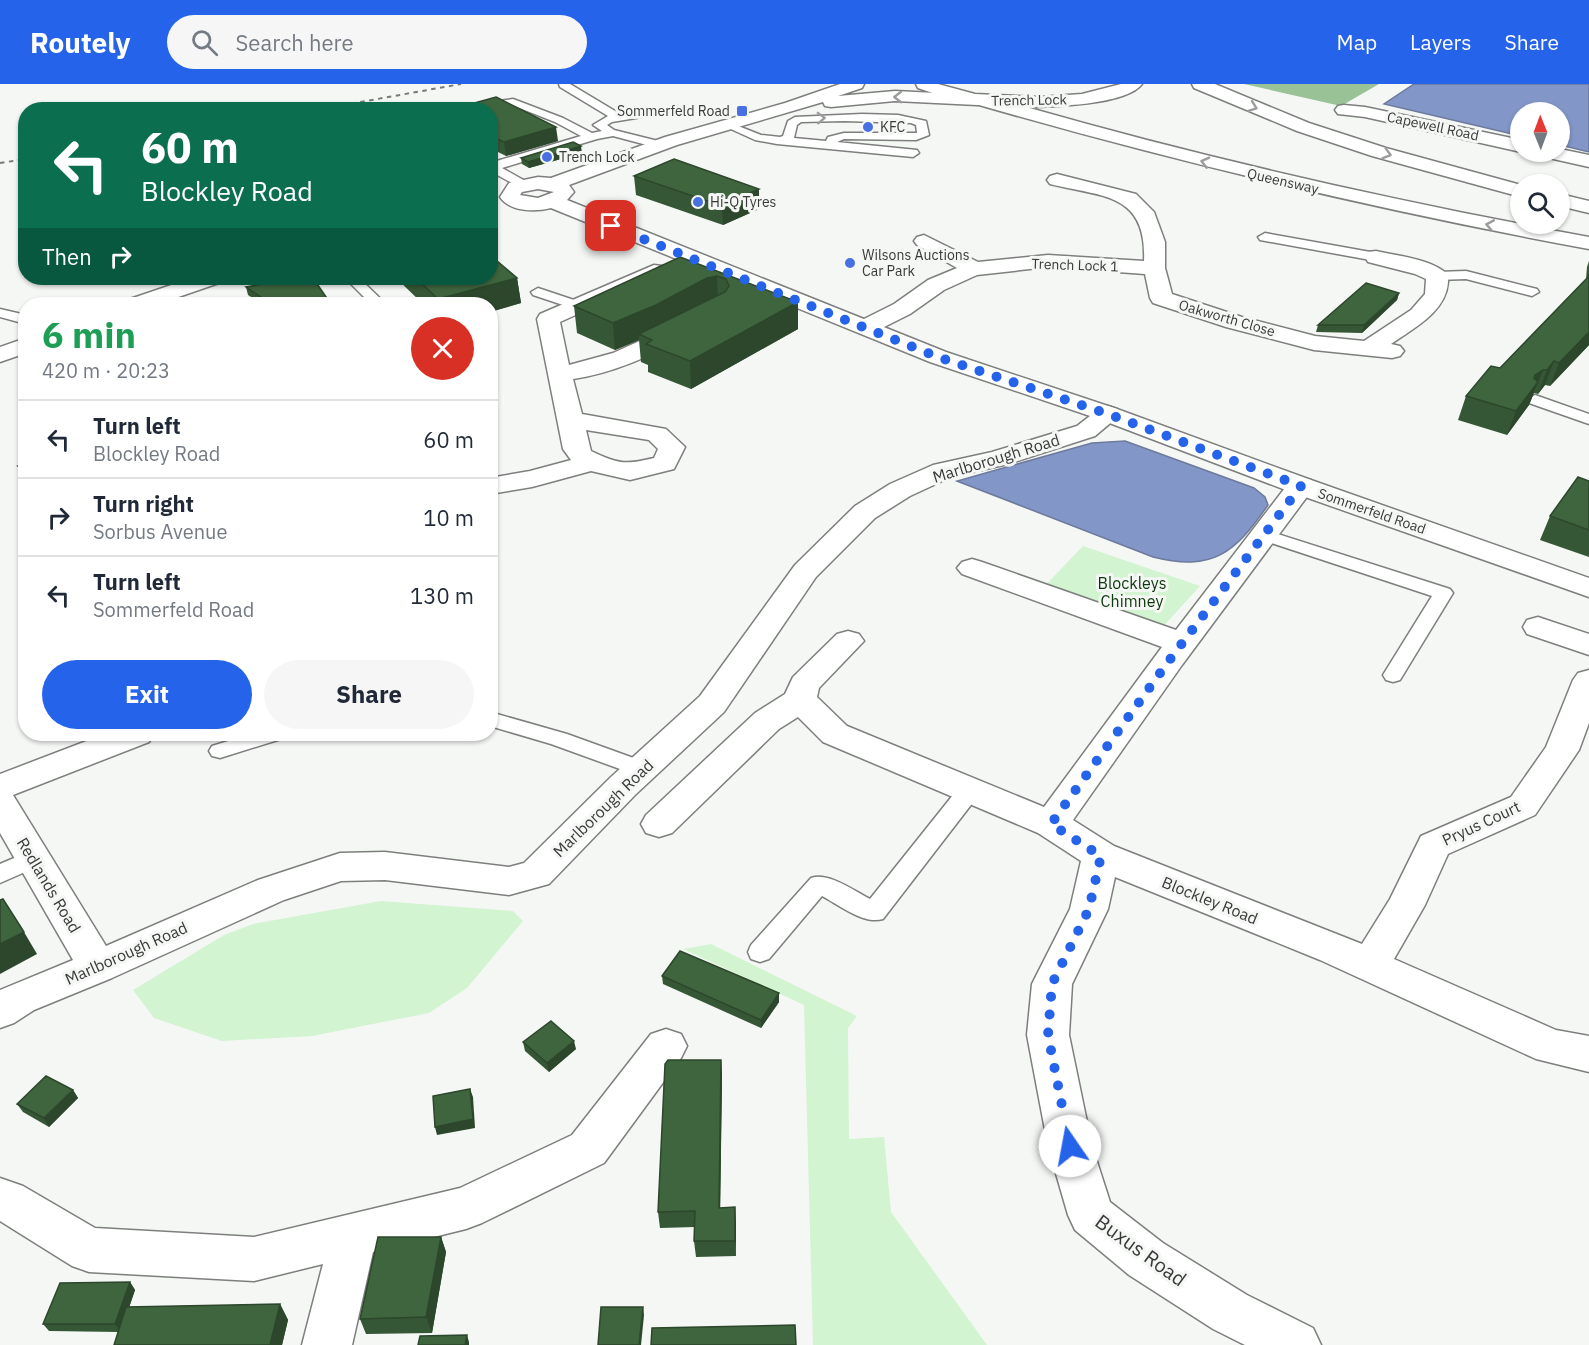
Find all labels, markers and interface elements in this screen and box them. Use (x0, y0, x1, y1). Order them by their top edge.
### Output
search box (167, 15, 587, 69)
text: Routely (30, 24, 131, 61)
icon: search (188, 26, 221, 59)
text: Search here (236, 28, 354, 57)
text: Map (1337, 28, 1377, 56)
text: Layers (1410, 28, 1472, 56)
text: Share (1505, 28, 1559, 56)
street label: Trench Lock (991, 90, 1068, 110)
one-way arrow (893, 91, 902, 103)
one-way arrow (1247, 100, 1258, 113)
place label: Sommerfeld Road (617, 102, 730, 120)
north arrow (1510, 102, 1570, 162)
map controls (1510, 102, 1570, 234)
marker: Sommerfeld Road (735, 104, 749, 118)
street label: Capewell Road (1385, 107, 1481, 145)
one-way arrow (817, 112, 826, 124)
place label: KFC (880, 118, 905, 136)
text: 60 m (141, 120, 239, 175)
marker: KFC (861, 120, 875, 134)
icon: left (42, 126, 120, 204)
one-way arrow (1381, 147, 1392, 159)
place label: Trench Lock (559, 148, 635, 166)
marker: Trench Lock (540, 150, 554, 164)
one-way arrow (1200, 157, 1210, 170)
street label: Queensway (1245, 164, 1321, 198)
text: Blockley Road (141, 173, 313, 208)
button: search (1510, 174, 1570, 234)
place label: Hi-Q Tyres (710, 193, 777, 211)
marker: Hi-Q Tyres (691, 195, 705, 209)
pin (585, 200, 636, 251)
icon: arrive (594, 209, 627, 242)
one-way arrow (1485, 219, 1495, 232)
icon: right (104, 240, 137, 273)
text: Then (42, 242, 92, 271)
place label: Wilsons Auctions Car Park (862, 246, 970, 280)
street label: Trench Lock 1 (1031, 254, 1119, 276)
marker: Wilsons Auctions Car Park (843, 256, 857, 270)
street label: Oakworth Close (1177, 296, 1278, 340)
text: 6 min (42, 311, 136, 358)
button: close (411, 317, 474, 380)
text: 420 m · 20:23 (42, 357, 170, 384)
text: Turn left (93, 411, 181, 440)
icon: left (42, 423, 75, 456)
text: 60 m (423, 425, 474, 454)
street label: Marlborough Road (930, 429, 1062, 487)
text: Blockley Road (93, 440, 220, 467)
street label: Sommerfeld Road (1316, 484, 1428, 538)
text: Turn right (93, 489, 194, 518)
icon: right (42, 501, 75, 534)
text: 10 m (423, 503, 474, 532)
text: Sorbus Avenue (93, 518, 227, 545)
text: Turn left (93, 567, 181, 596)
park label: Blockleys Chimney (1097, 573, 1167, 611)
icon: left (42, 579, 75, 612)
text: 130 m (410, 581, 474, 610)
text: Sommerfeld Road (93, 596, 254, 623)
button: Exit (42, 660, 252, 729)
button: Share (264, 660, 474, 729)
street label: Marlborough Road (549, 755, 657, 861)
street label: Pryus Court (1439, 796, 1523, 850)
street label: Redlands Road (13, 834, 85, 936)
street label: Blockley Road (1159, 872, 1261, 928)
street label: Marlborough Road (62, 917, 190, 989)
position arrow (1038, 1114, 1102, 1178)
street label: Buxus Road (1090, 1208, 1192, 1292)

